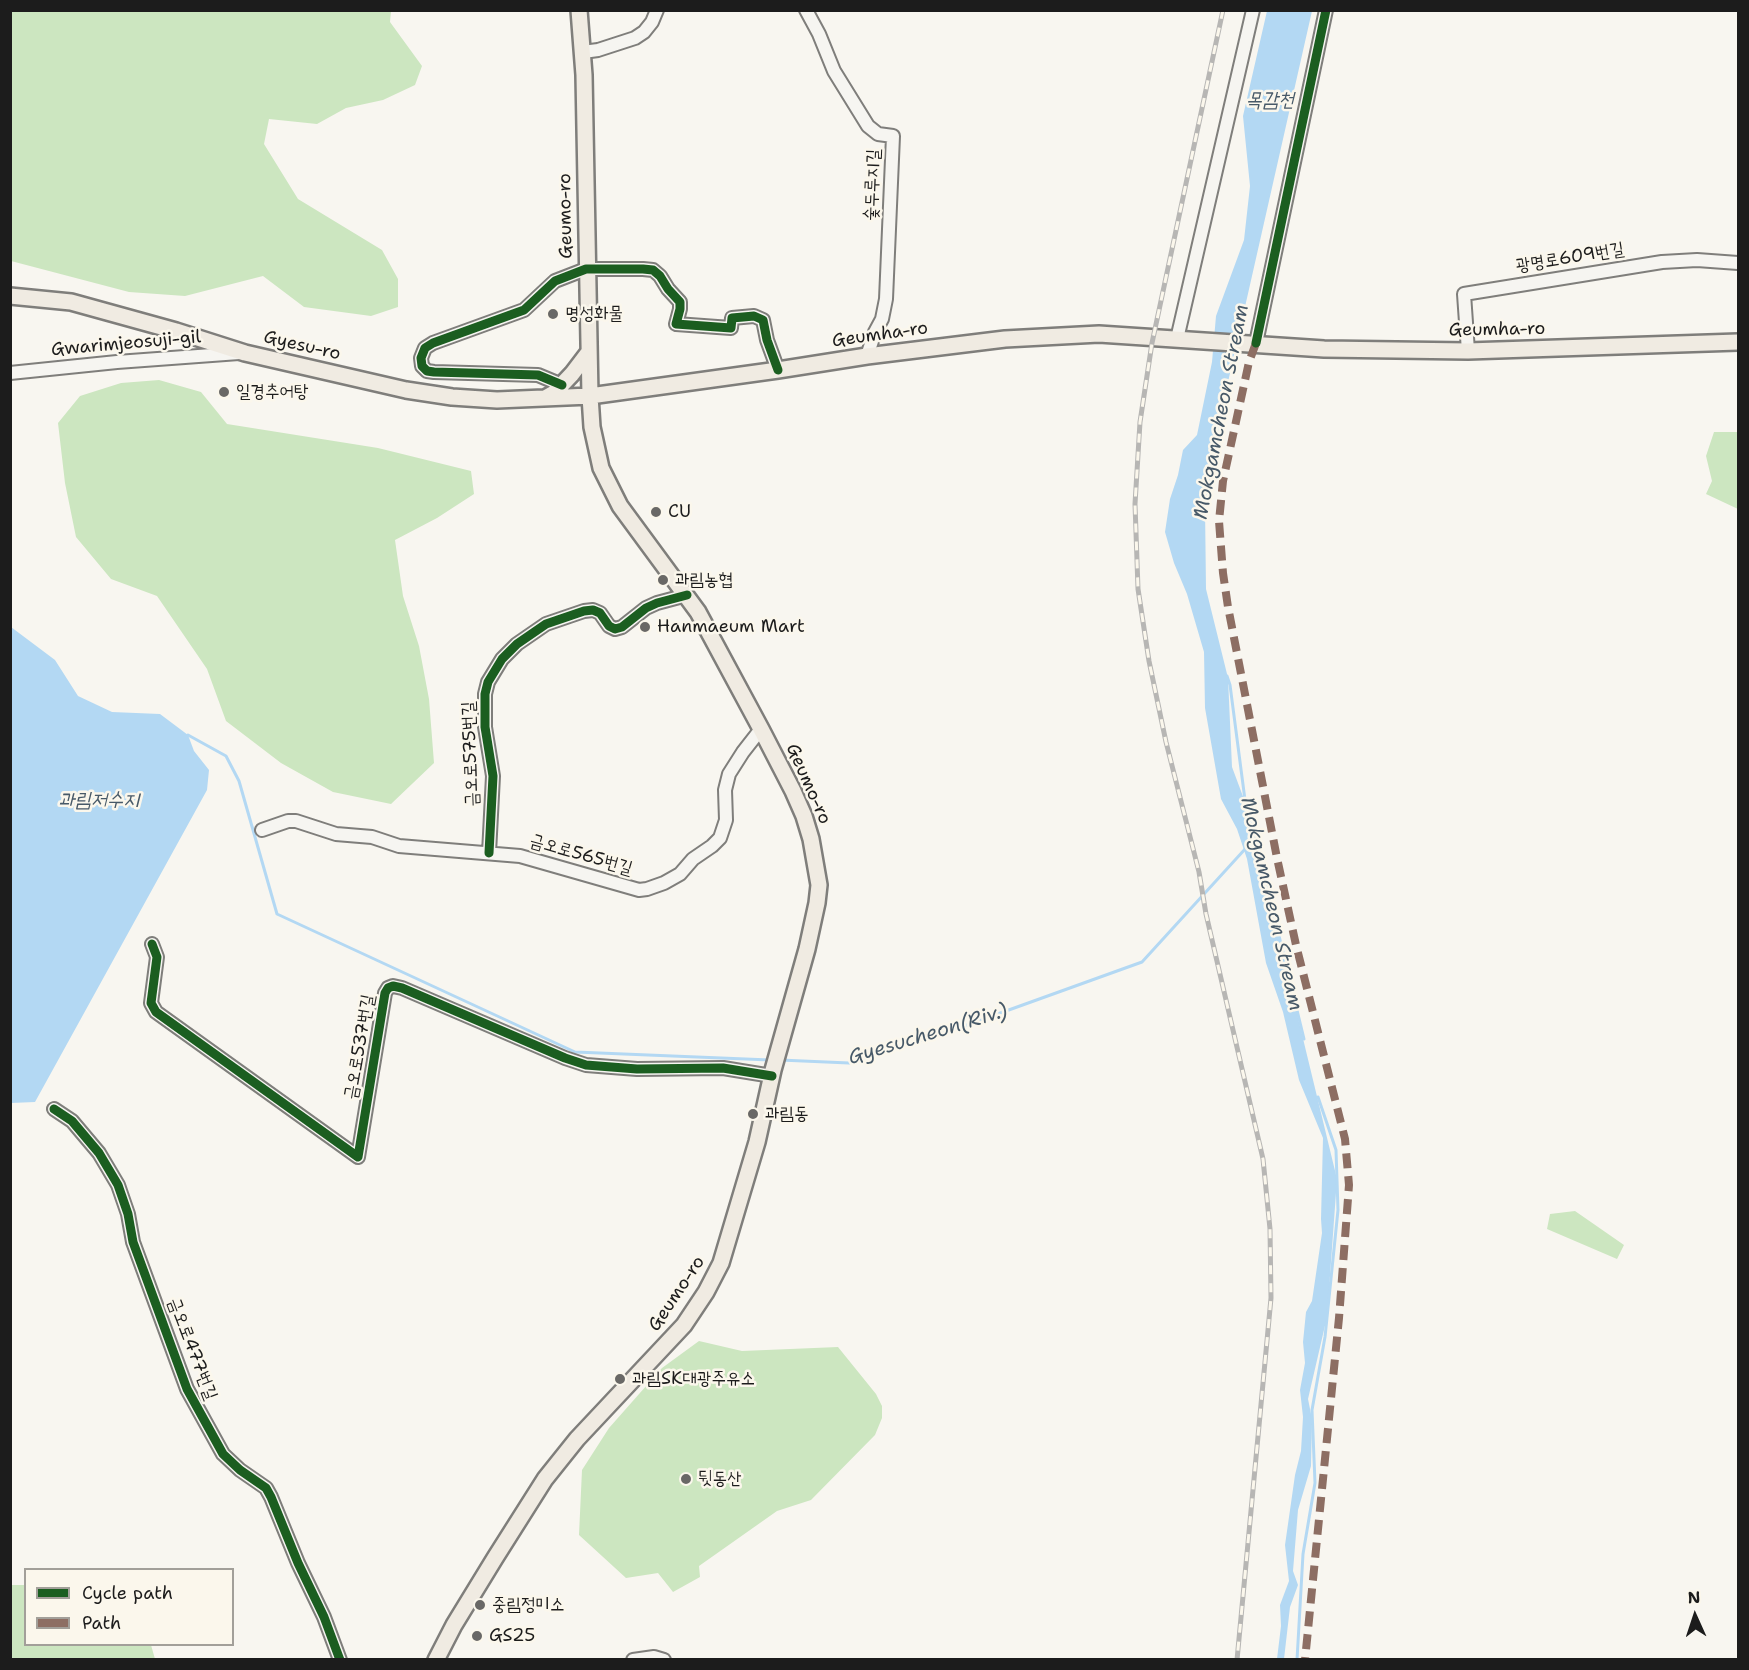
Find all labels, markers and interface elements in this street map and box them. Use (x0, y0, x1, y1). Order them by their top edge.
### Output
water label: 목감천 (1246, 89, 1294, 113)
street label: 숯두루지길 (861, 148, 885, 222)
street label: Geumo-ro (554, 173, 578, 259)
street label: 광명로609번길 (1514, 239, 1626, 277)
water label: Mokgamcheon Stream (1189, 302, 1255, 522)
place label: 명성화물 (565, 303, 623, 325)
marker: 명성화물 (546, 307, 560, 321)
street label: Geumha-ro (831, 318, 929, 352)
street label: Geumha-ro (1448, 318, 1546, 342)
street label: Gwarimjeosuji-gil (50, 327, 202, 361)
street label: Gyesu-ro (261, 327, 343, 365)
place label: 일경추어탕 (236, 381, 308, 403)
marker: 일경추어탕 (217, 385, 231, 399)
place label: CU (668, 501, 691, 523)
marker: CU (649, 505, 663, 519)
place label: 과림농협 (675, 569, 733, 591)
marker: 과림농협 (656, 573, 670, 587)
place label: Hanmaeum Mart (657, 616, 805, 638)
marker: Hanmaeum Mart (638, 620, 652, 634)
street label: 금오로575번길 (458, 701, 484, 807)
street label: Geumo-ro (781, 740, 835, 828)
water label: 과림저수지 (59, 789, 139, 813)
water label: Mokgamcheon Stream (1235, 795, 1307, 1013)
street label: 금오로565번길 (527, 830, 635, 880)
street label: 금오로537번길 (340, 993, 380, 1101)
water label: Gyesucheon(Riv.) (845, 999, 1011, 1071)
place label: 과림동 (765, 1103, 808, 1125)
marker: 과림동 (746, 1107, 760, 1121)
street label: Geumo-ro (644, 1252, 710, 1336)
street label: 금오로477번길 (163, 1295, 221, 1403)
place label: 과림SK대광주유소 (632, 1368, 755, 1390)
marker: 과림SK대광주유소 (613, 1372, 627, 1386)
place label: 뒷동산 (698, 1468, 741, 1490)
marker: 뒷동산 (679, 1472, 693, 1486)
legend (24, 1568, 234, 1646)
text: Cycle path (82, 1581, 173, 1605)
north arrow (1665, 1586, 1725, 1646)
text: N (1687, 1587, 1701, 1608)
place label: 중림정미소 (492, 1594, 564, 1616)
marker: 중림정미소 (473, 1598, 487, 1612)
text: Path (82, 1611, 121, 1635)
place label: GS25 (489, 1625, 535, 1647)
marker: GS25 (470, 1629, 484, 1643)

